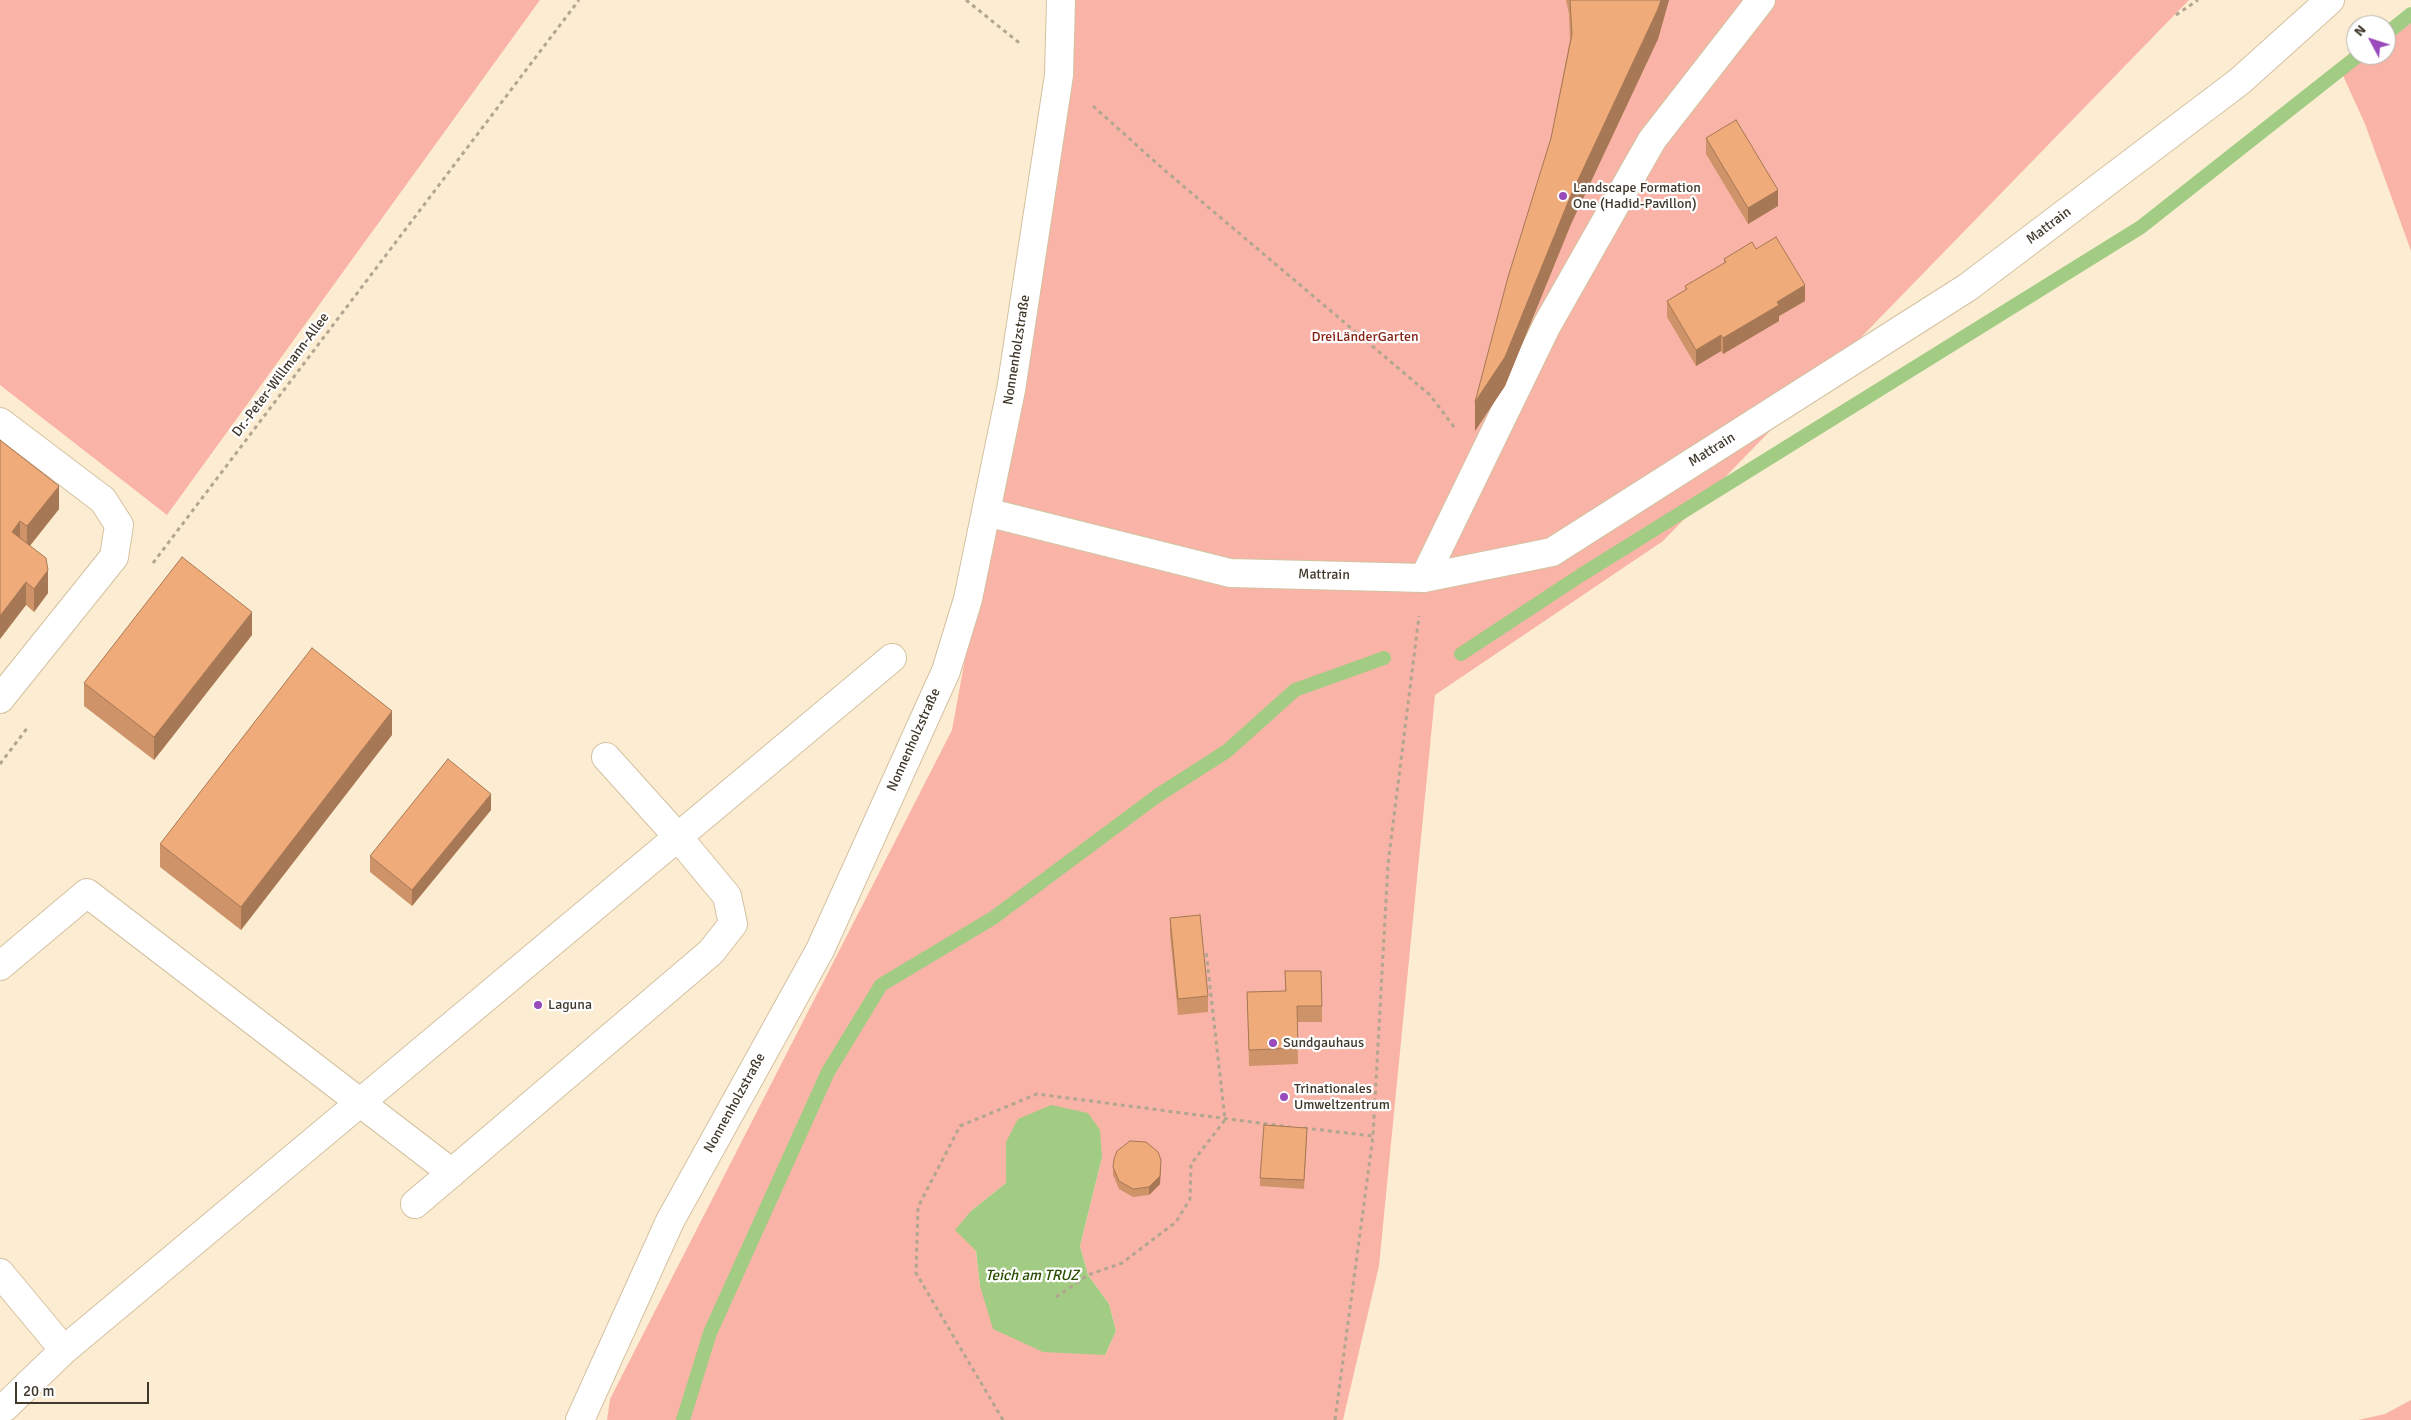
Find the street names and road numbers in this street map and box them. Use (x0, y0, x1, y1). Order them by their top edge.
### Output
street label: Mattrain (2023, 204, 2075, 248)
street label: Nonnenholzstraße (1000, 294, 1034, 406)
street label: Dr.-Peter-Willmann-Allee (229, 310, 333, 440)
street label: Mattrain (1686, 429, 1738, 471)
street label: Mattrain (1298, 566, 1350, 584)
street label: Nonnenholzstraße (884, 686, 944, 794)
street label: Nonnenholzstraße (701, 1050, 769, 1156)

